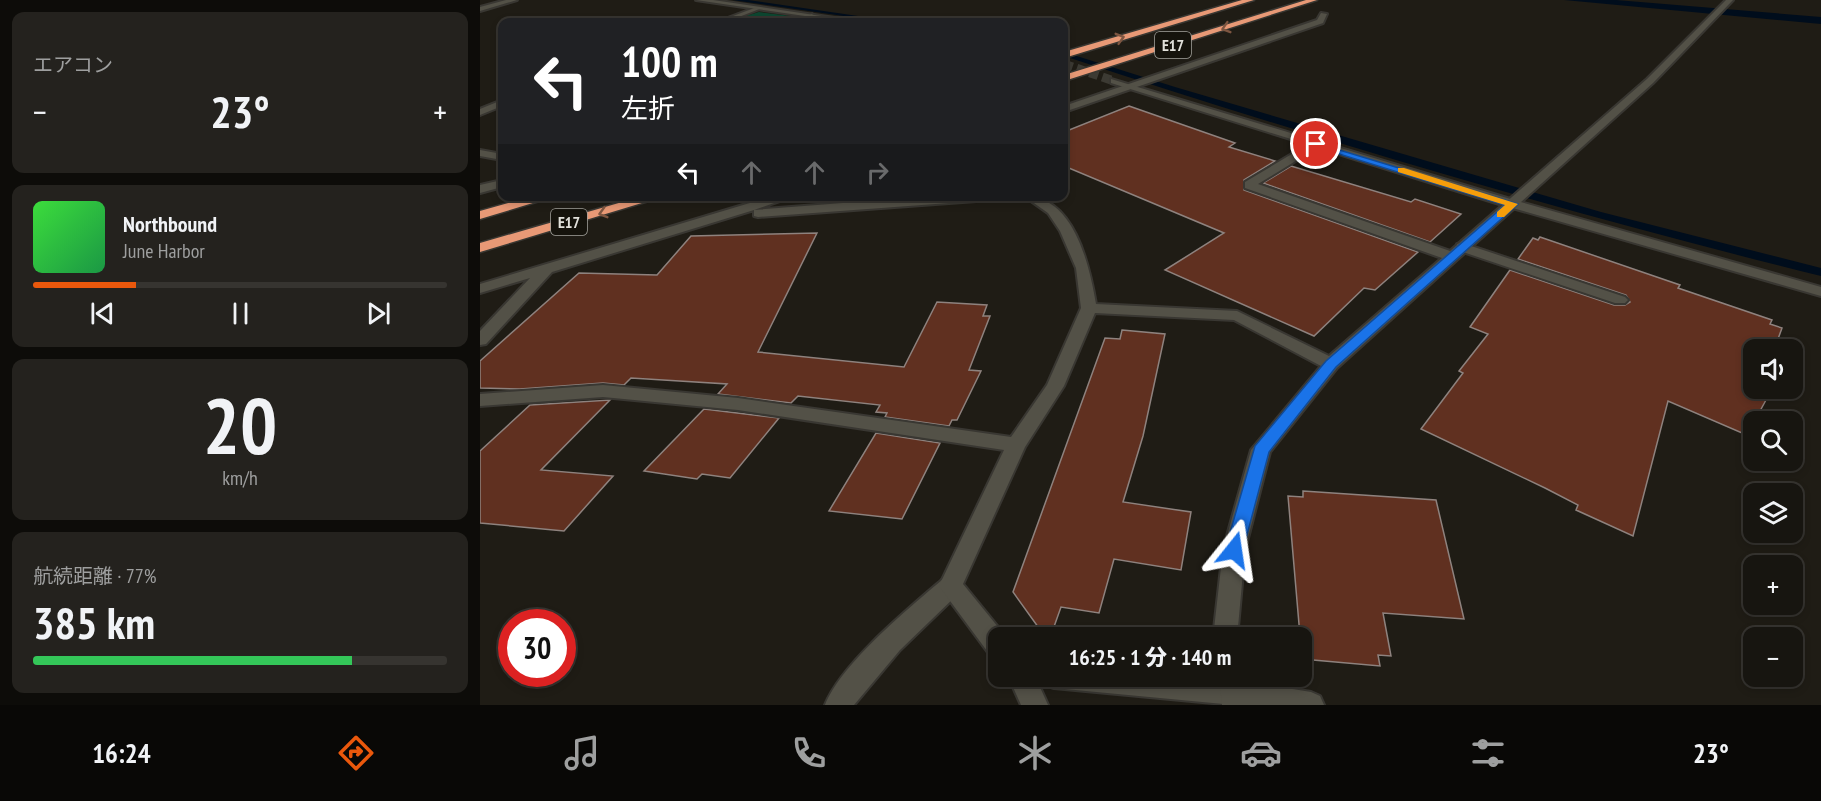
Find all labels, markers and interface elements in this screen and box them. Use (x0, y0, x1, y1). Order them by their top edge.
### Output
one-way arrow (1221, 21, 1232, 33)
road number: E17 (1155, 32, 1191, 58)
one-way arrow (1115, 33, 1125, 46)
text: 100 m (621, 34, 718, 89)
icon: left (522, 42, 600, 120)
text: エアコン (33, 52, 113, 78)
text: 23° (210, 82, 270, 140)
text: − (33, 90, 47, 133)
text: + (433, 90, 447, 133)
text: 左折 (621, 91, 675, 125)
pin (1290, 118, 1341, 169)
icon: arrive (1299, 127, 1332, 160)
icon: left (672, 156, 705, 189)
icon: ahead (735, 156, 768, 189)
icon: ahead (798, 156, 831, 189)
icon: right (861, 156, 894, 189)
one-way arrow (598, 206, 609, 218)
road number: E17 (551, 209, 587, 235)
text: Northbound (123, 210, 217, 238)
text: June Harbor (123, 238, 205, 264)
icon: previous (86, 297, 119, 330)
icon: pause (224, 297, 257, 330)
icon: next (362, 297, 395, 330)
map controls (1743, 339, 1803, 687)
button: sound (1743, 339, 1803, 399)
text: 20 (203, 375, 277, 476)
button: search (1743, 411, 1803, 471)
text: km/h (222, 465, 258, 491)
button: layers (1743, 483, 1803, 543)
position arrow (1202, 518, 1266, 582)
button: + (1743, 555, 1803, 615)
text: 航続距離 · 77% (33, 563, 156, 589)
text: 385 km (33, 593, 155, 651)
speed limit sign: 30 (498, 609, 576, 687)
button: − (1743, 627, 1803, 687)
text: 16:25 · 1 分 · 140 m (1069, 643, 1231, 671)
icon: directions (335, 732, 377, 774)
icon: music (561, 732, 603, 774)
icon: phone (788, 732, 830, 774)
icon: climate (1014, 732, 1056, 774)
icon: car (1240, 732, 1282, 774)
icon: filters (1467, 732, 1509, 774)
text: 16:24 (92, 736, 151, 770)
text: 23° (1693, 736, 1729, 770)

